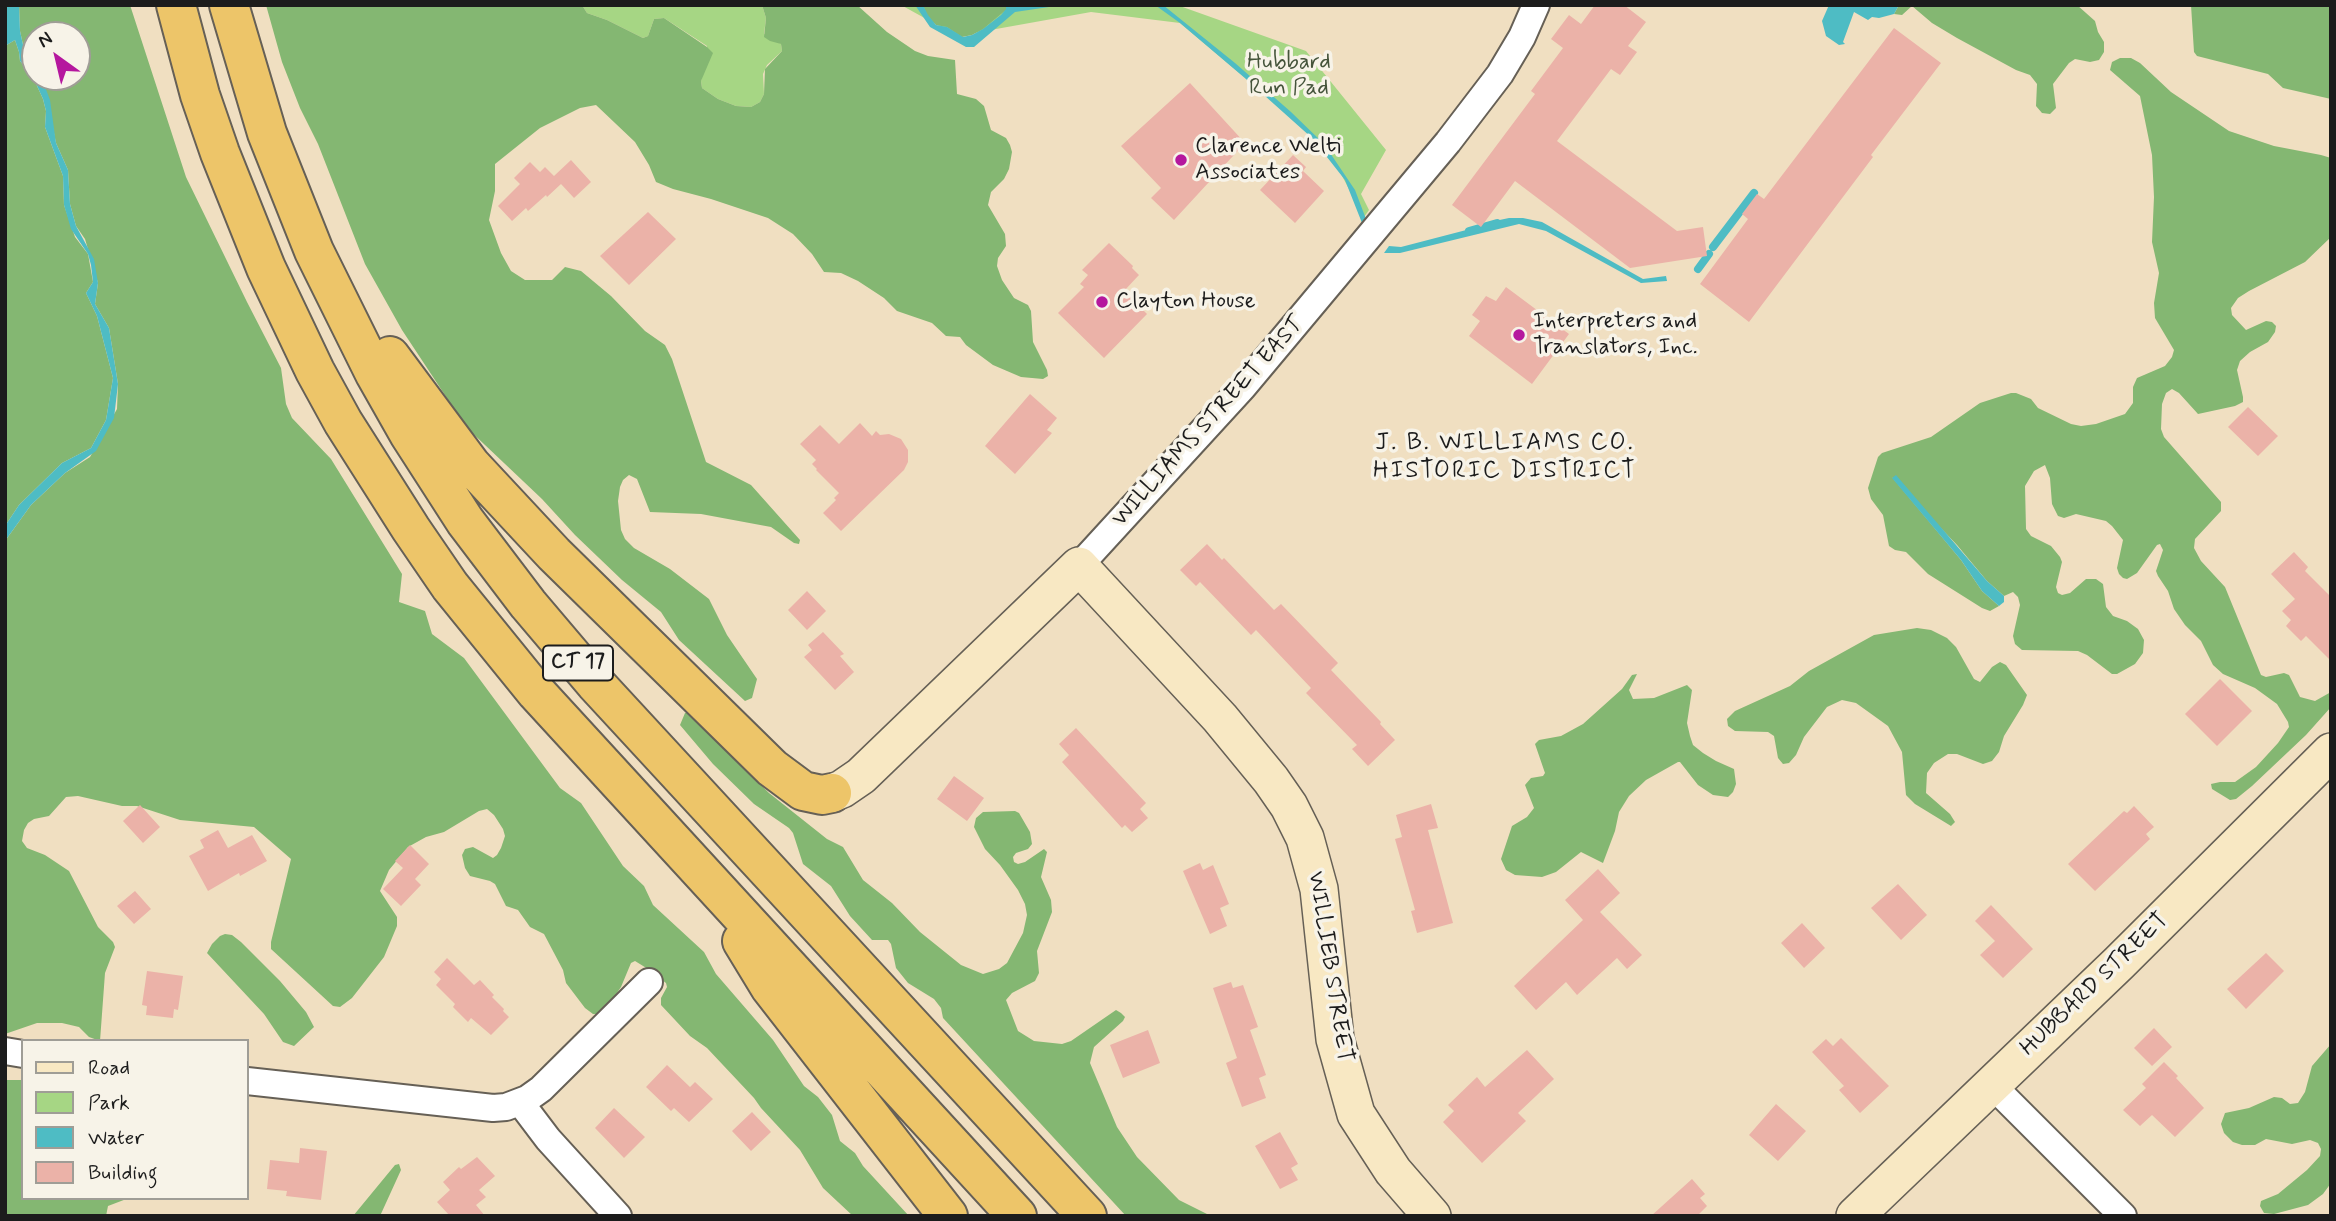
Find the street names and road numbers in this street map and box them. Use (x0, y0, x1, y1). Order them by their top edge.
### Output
street label: WILLIAMS STREET EAST (1107, 311, 1311, 533)
road number: CT 17 (543, 646, 613, 680)
street label: WILLIEB STREET (1300, 870, 1358, 1064)
street label: HUBBARD STREET (2015, 907, 2175, 1063)

